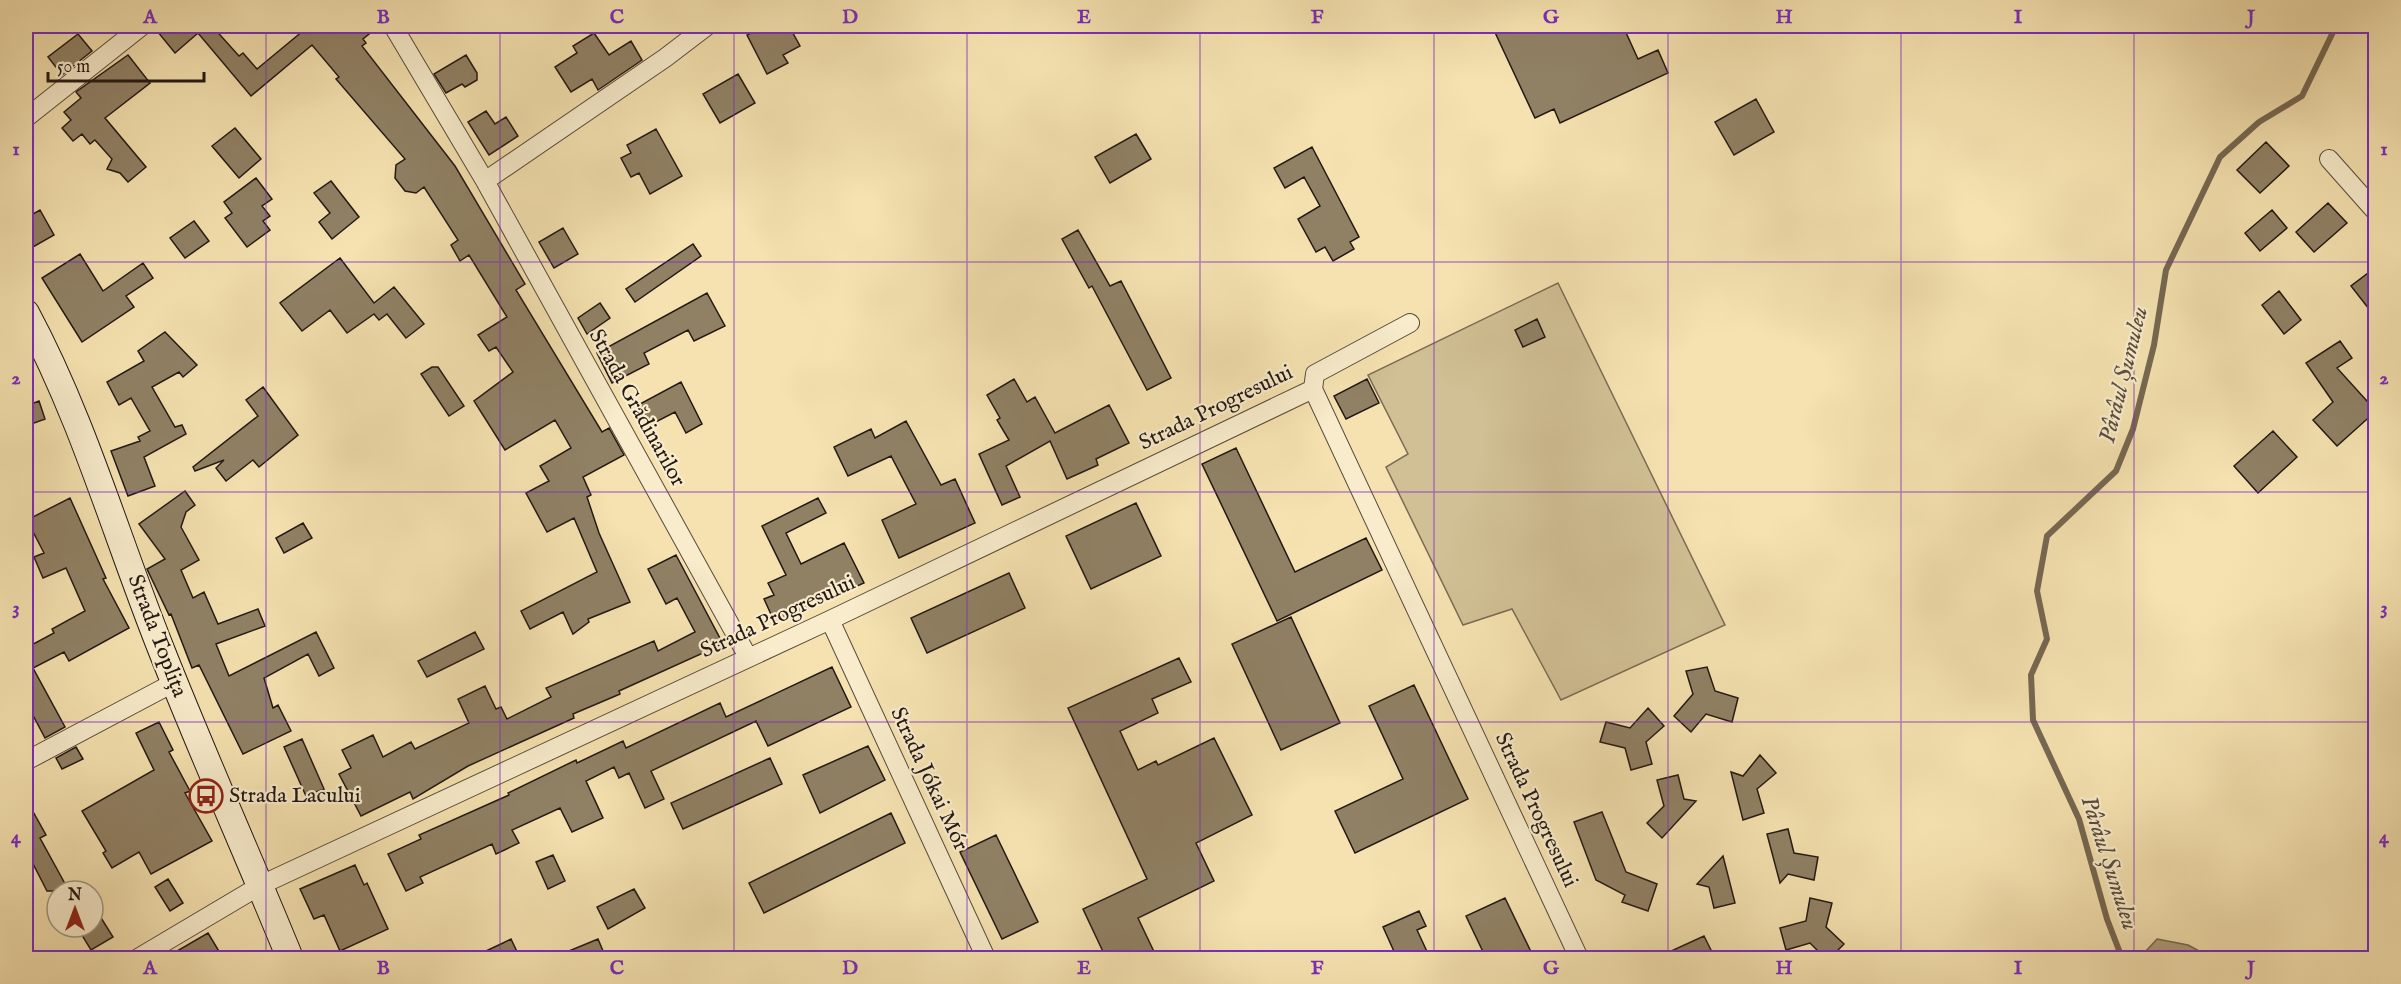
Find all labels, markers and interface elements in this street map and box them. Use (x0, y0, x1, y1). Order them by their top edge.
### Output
text: A (142, 5, 158, 30)
text: B (376, 5, 390, 30)
text: C (610, 5, 624, 30)
text: D (842, 5, 858, 30)
text: E (1077, 5, 1091, 30)
text: F (1311, 5, 1324, 30)
text: G (1543, 5, 1560, 30)
text: H (1775, 5, 1793, 30)
text: I (2014, 5, 2023, 30)
text: J (2244, 5, 2256, 30)
scale bar (48, 45, 204, 83)
text: 50 m (57, 56, 90, 79)
text: 1 (12, 137, 20, 162)
text: 1 (2380, 137, 2388, 162)
water label: Pârâul Șumuleu (2092, 304, 2156, 446)
street label: Strada Grădinarilor (582, 324, 692, 492)
street label: Strada Progresului (1135, 359, 1298, 457)
text: 2 (11, 366, 21, 391)
text: 2 (2379, 366, 2389, 391)
street label: Strada Progresului (696, 569, 860, 665)
street label: Strada Toplița (121, 571, 193, 702)
text: 3 (12, 596, 20, 621)
text: 3 (2380, 596, 2388, 621)
street label: Strada Jókai Mór (884, 703, 974, 855)
street label: Strada Progresului (1488, 728, 1584, 892)
bus stop icon: Strada Lacului (188, 778, 224, 814)
place label: Strada Lacului (229, 782, 361, 810)
water label: Pârâul Șumuleu (2073, 792, 2145, 934)
text: 4 (11, 825, 22, 850)
text: 4 (2379, 825, 2390, 850)
north arrow (45, 879, 105, 939)
text: N (67, 886, 82, 906)
text: A (142, 956, 158, 981)
text: B (376, 956, 390, 981)
text: C (610, 956, 624, 981)
text: D (842, 956, 858, 981)
text: E (1077, 956, 1091, 981)
text: F (1311, 956, 1324, 981)
text: G (1543, 956, 1560, 981)
text: H (1775, 956, 1793, 981)
text: I (2014, 956, 2023, 981)
text: J (2244, 956, 2256, 981)

